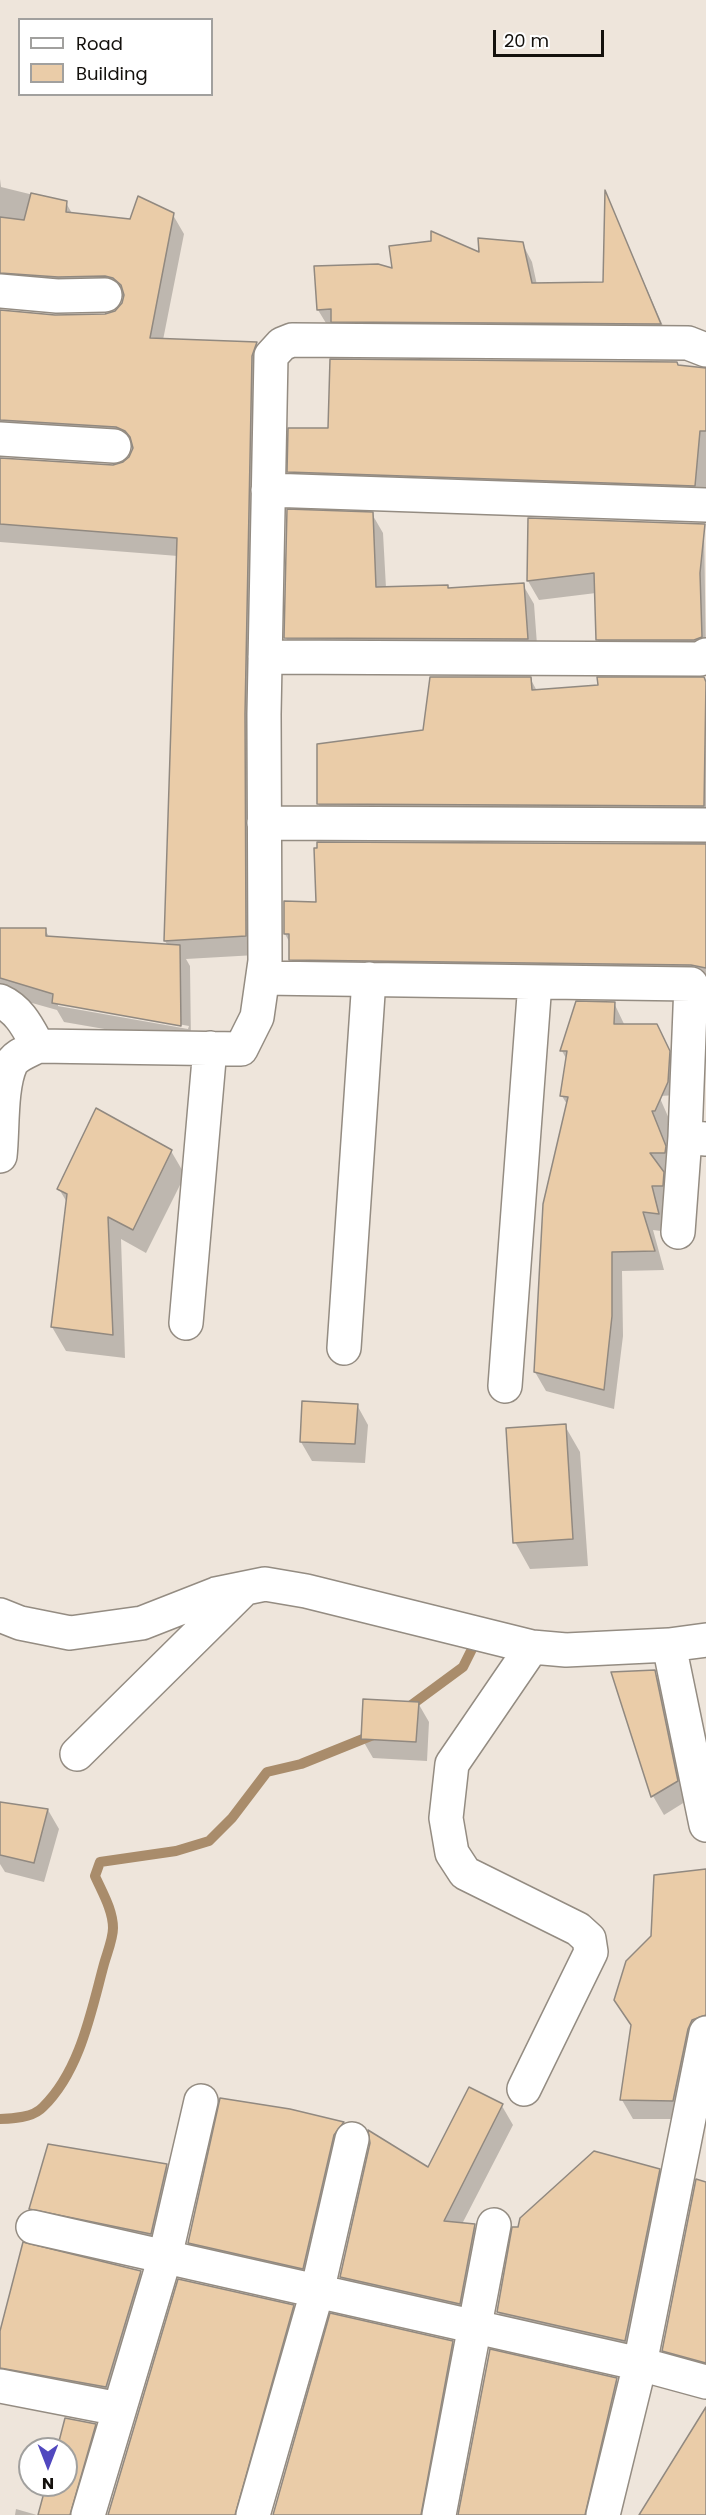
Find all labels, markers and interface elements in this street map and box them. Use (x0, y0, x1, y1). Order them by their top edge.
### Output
legend (18, 18, 213, 96)
scale bar (496, 18, 607, 56)
text: 20 m (504, 28, 549, 53)
text: Road (76, 31, 123, 56)
text: Building (76, 61, 148, 86)
north arrow (18, 2437, 78, 2497)
text: N (42, 2472, 54, 2495)

